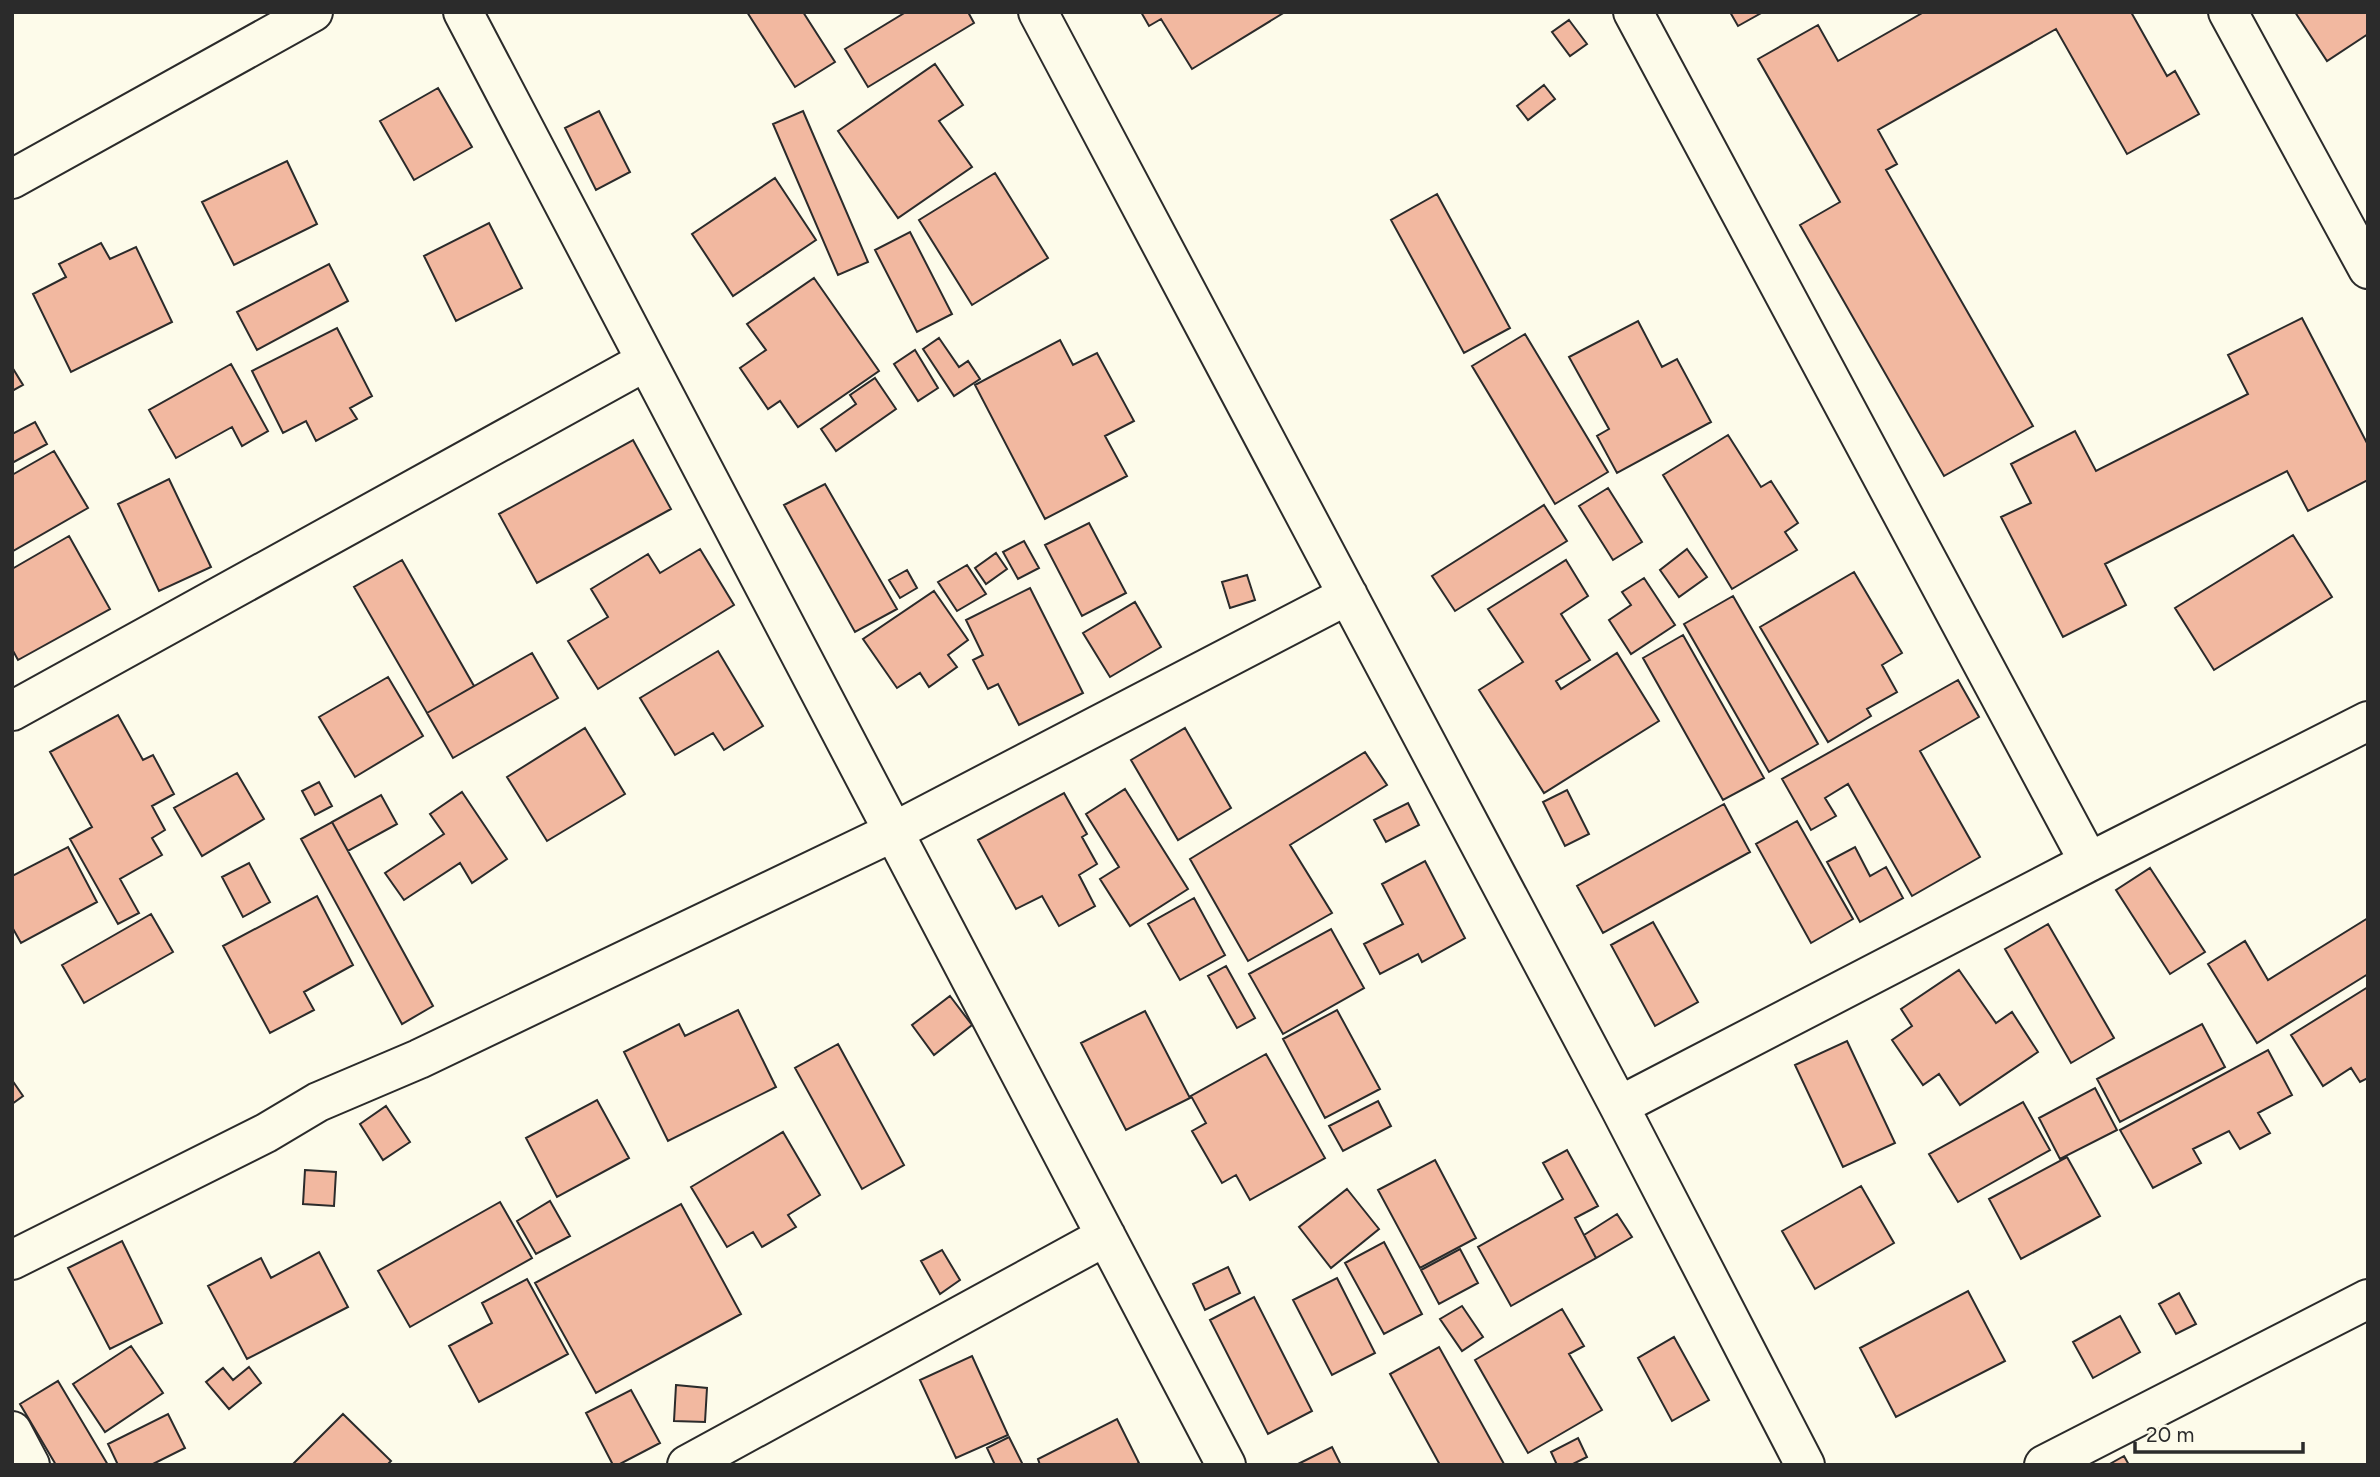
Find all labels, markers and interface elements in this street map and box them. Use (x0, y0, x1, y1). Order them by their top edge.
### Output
scale bar (2135, 1410, 2303, 1454)
text: 20 m (2146, 1422, 2194, 1447)

